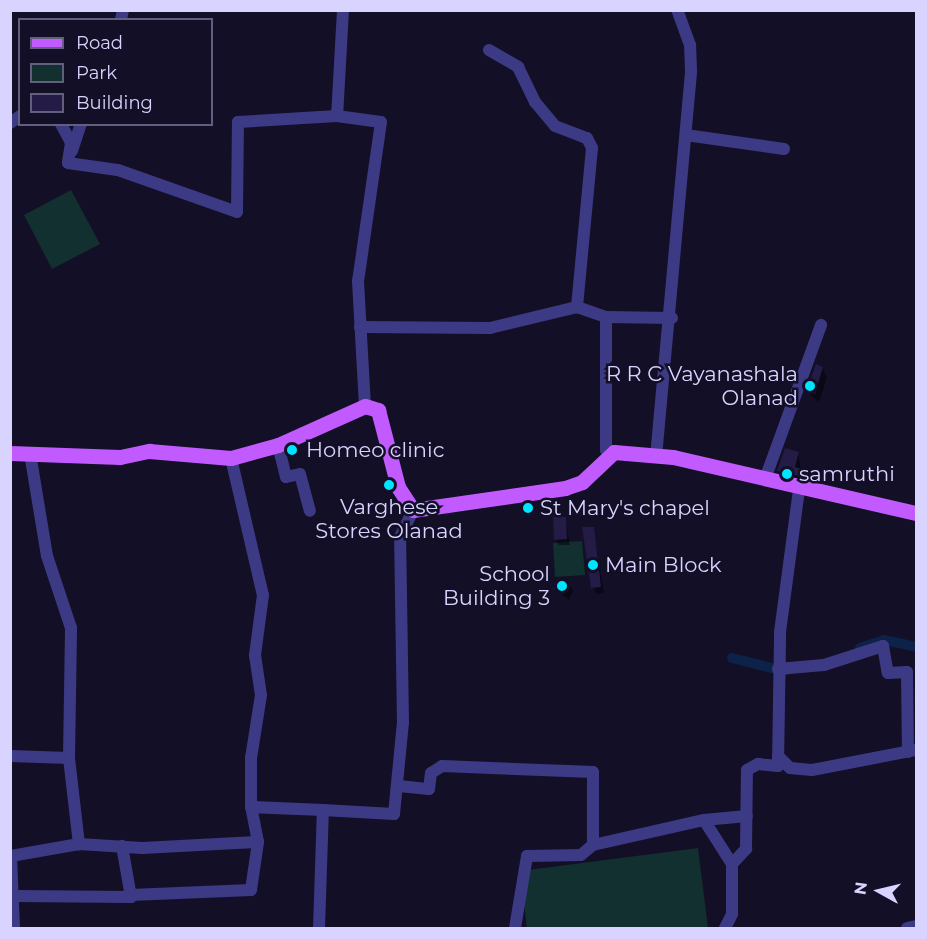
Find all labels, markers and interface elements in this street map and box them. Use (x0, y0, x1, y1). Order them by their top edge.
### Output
legend (18, 18, 213, 126)
text: Road (76, 32, 123, 54)
text: Park (76, 62, 117, 84)
text: Building (76, 92, 153, 114)
place label: R R C Vayanashala Olanad (606, 361, 798, 411)
marker: R R C Vayanashala Olanad (803, 379, 817, 393)
place label: Homeo clinic (306, 437, 445, 463)
marker: Homeo clinic (283, 441, 301, 459)
place label: samruthi (799, 461, 895, 487)
marker: samruthi (780, 467, 794, 481)
marker: Varghese Stores Olanad (382, 478, 396, 492)
place label: Varghese Stores Olanad (315, 494, 463, 544)
place label: St Mary's chapel (540, 495, 710, 521)
marker: St Mary's chapel (521, 501, 535, 515)
place label: Main Block (605, 552, 722, 578)
marker: Main Block (586, 558, 600, 572)
place label: School Building 3 (443, 561, 550, 611)
marker: School Building 3 (555, 579, 569, 593)
north arrow (849, 861, 909, 921)
text: N (850, 881, 871, 896)

